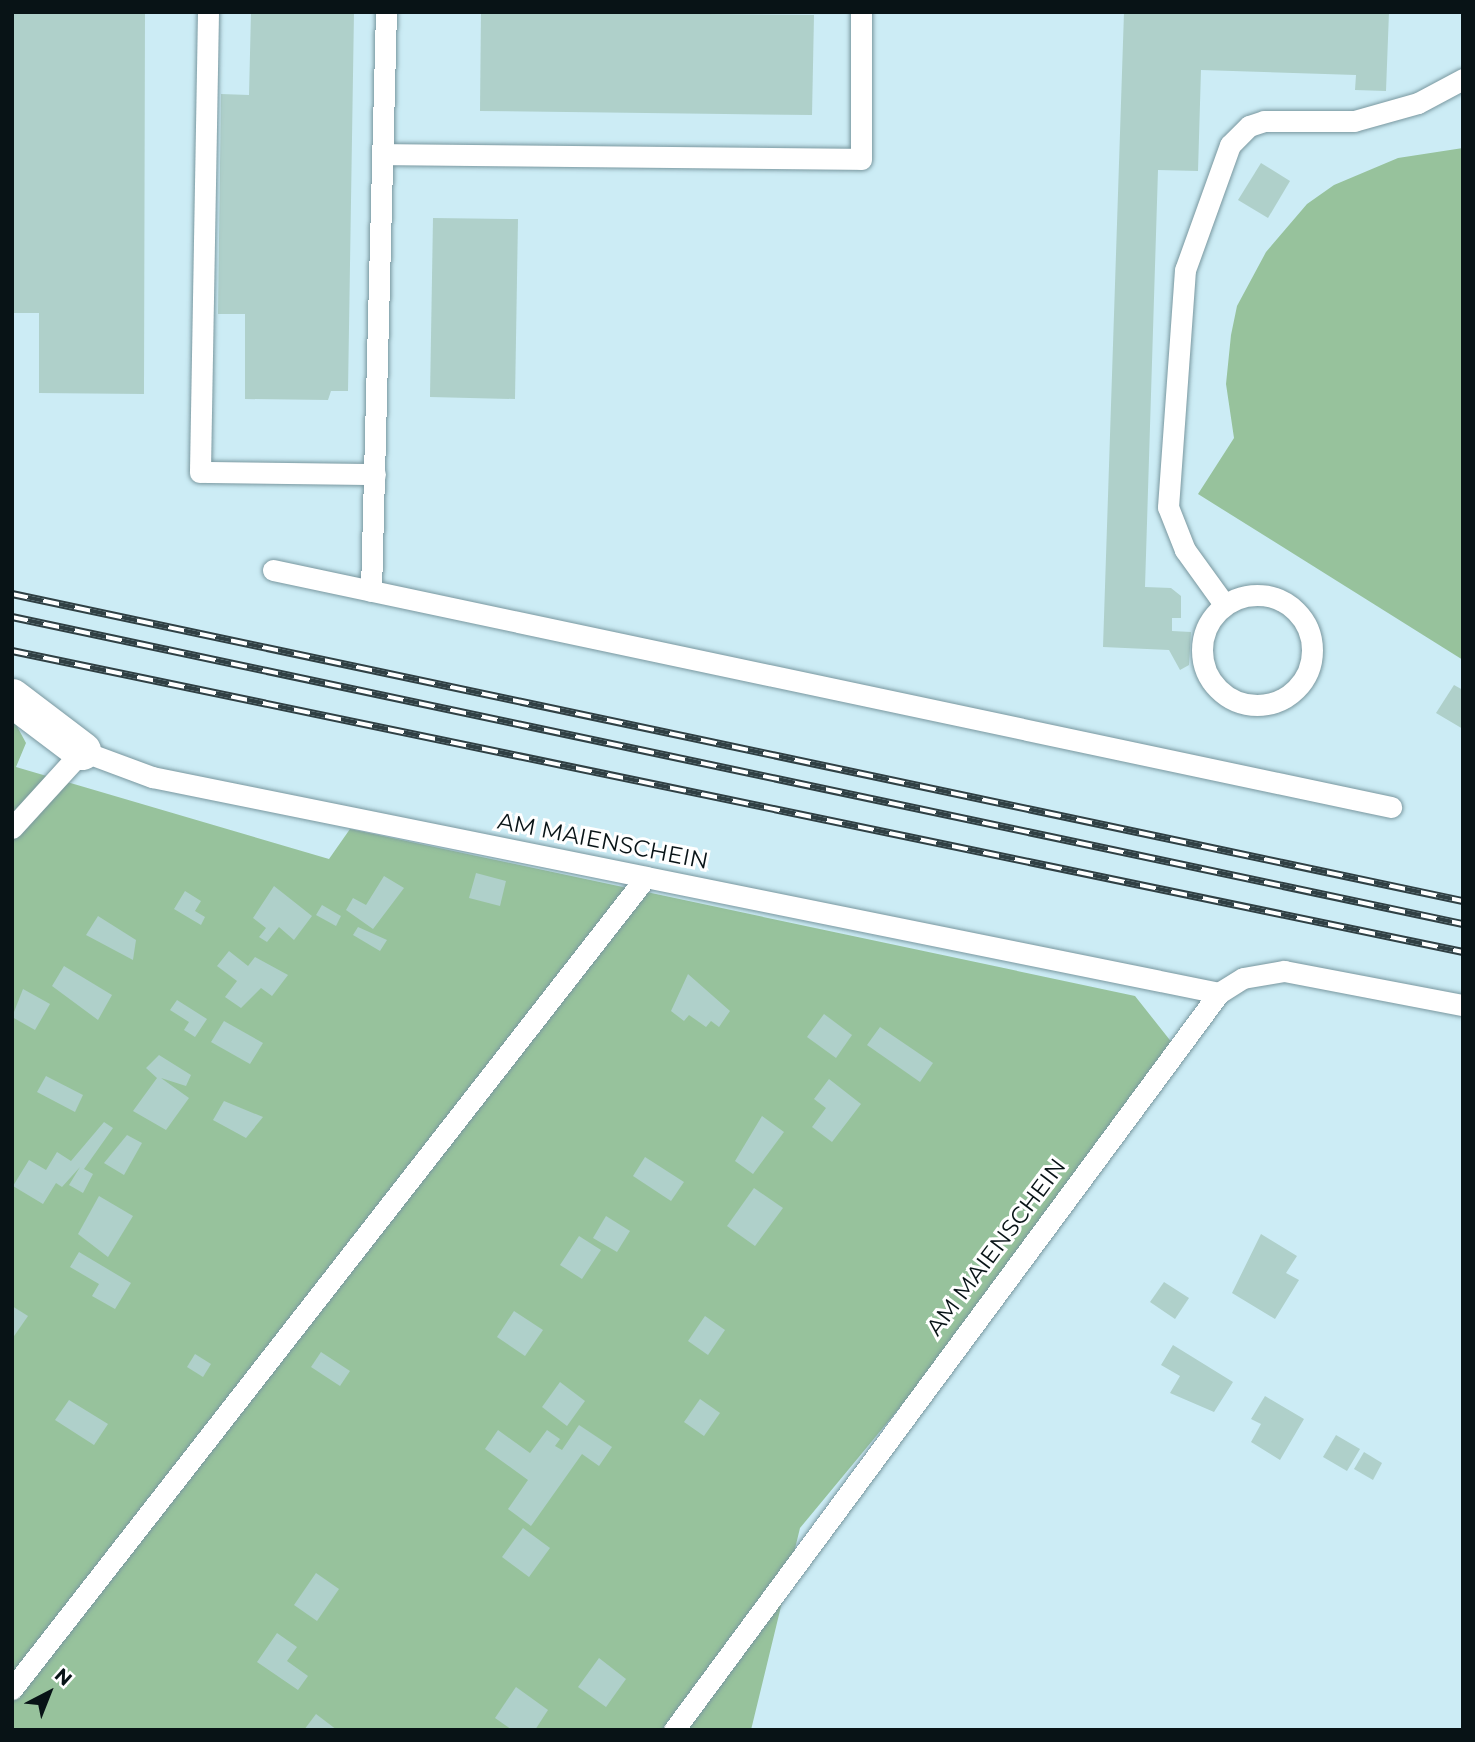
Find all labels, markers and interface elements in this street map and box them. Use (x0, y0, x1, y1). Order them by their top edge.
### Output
street label: AM MAIENSCHEIN (495, 807, 711, 875)
street label: AM MAIENSCHEIN (921, 1153, 1071, 1341)
north arrow (14, 1658, 84, 1728)
text: N (50, 1663, 77, 1691)

